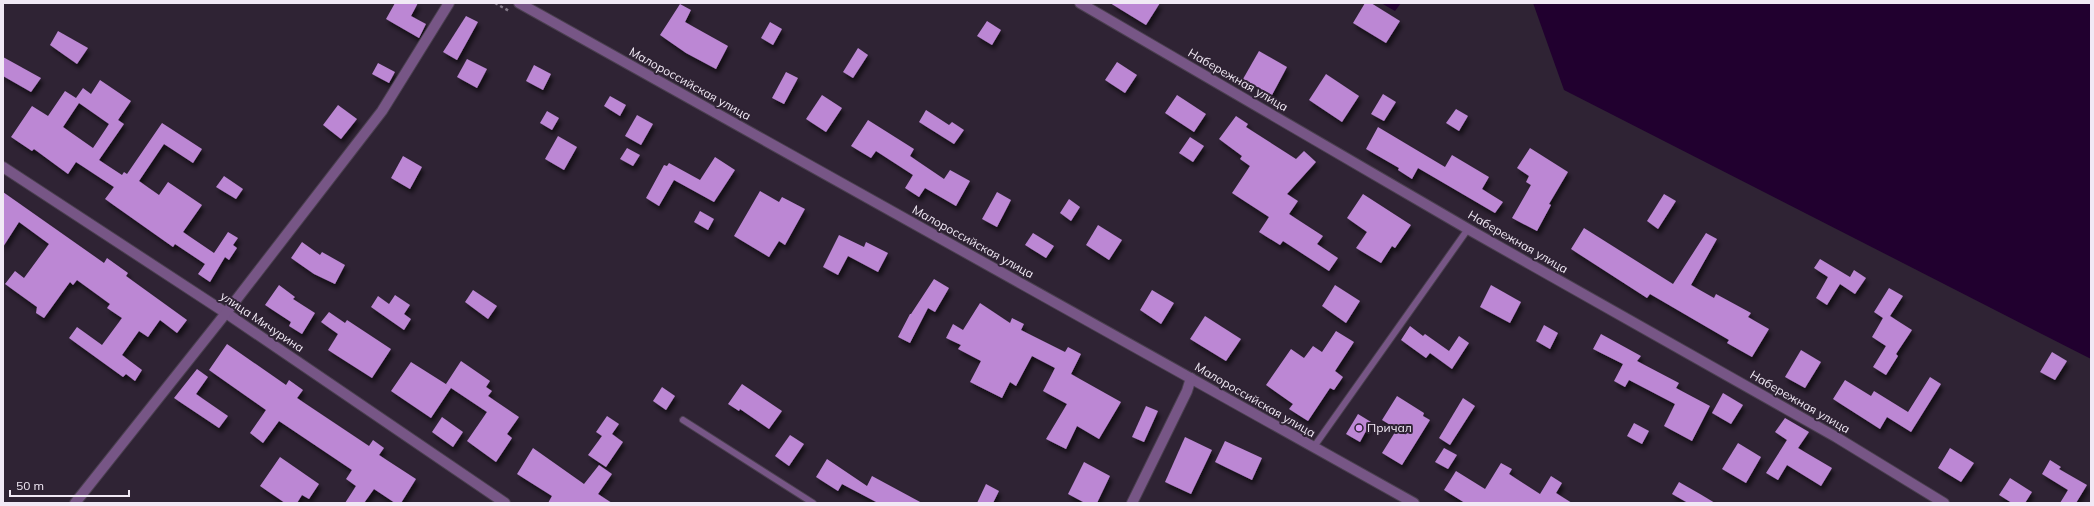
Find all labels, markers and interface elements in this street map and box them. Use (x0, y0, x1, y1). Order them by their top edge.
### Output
street label: Малороссийская улица (627, 44, 754, 123)
street label: Набережная улица (1186, 45, 1291, 114)
street label: Малороссийская улица (910, 202, 1037, 281)
street label: Набережная улица (1466, 207, 1571, 276)
street label: улица Мичурина (218, 288, 307, 355)
street label: Малороссийская улица (1192, 359, 1318, 440)
street label: Набережная улица (1748, 367, 1853, 436)
place label: Причал (1367, 420, 1412, 435)
marker: Причал (1354, 423, 1364, 433)
scale bar (10, 472, 129, 498)
text: 50 m (16, 478, 44, 493)

